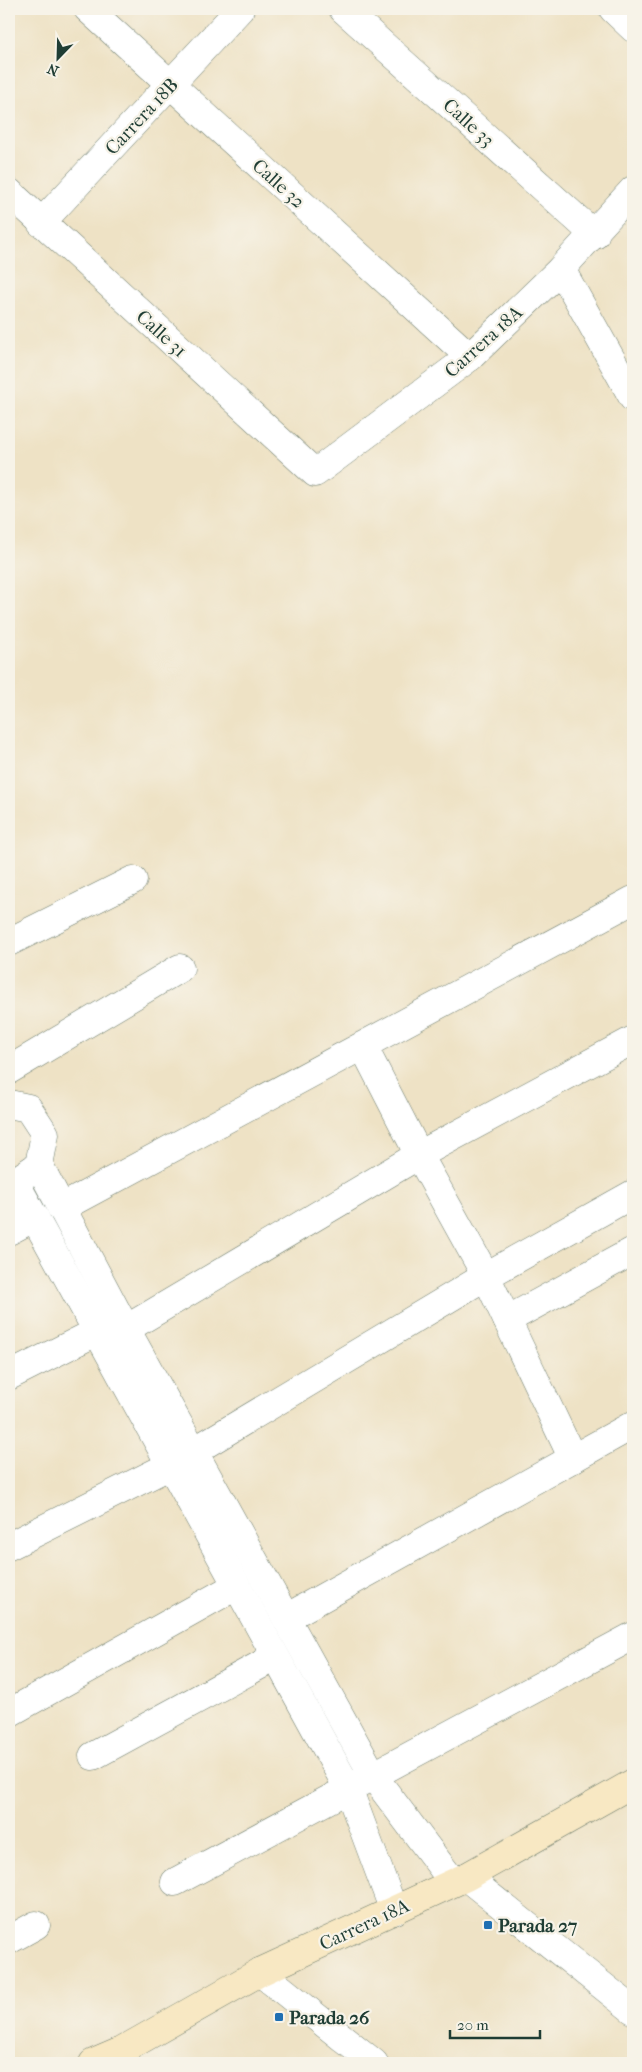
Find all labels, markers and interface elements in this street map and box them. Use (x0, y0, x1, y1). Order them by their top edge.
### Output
north arrow (32, 32, 82, 82)
text: N (45, 59, 61, 79)
street label: Carrera 18B (101, 74, 183, 160)
street label: Calle 33 (438, 94, 498, 151)
street label: Calle 32 (248, 154, 309, 213)
street label: Carrera 18A (440, 301, 527, 382)
street label: Calle 31 (132, 305, 191, 362)
street label: Carrera 18A (316, 1894, 413, 1955)
place label: Parada 27 (498, 1915, 577, 1937)
marker: Parada 27 (482, 1919, 494, 1931)
place label: Parada 26 (289, 2007, 370, 2029)
scale bar (450, 2007, 540, 2039)
marker: Parada 26 (273, 2011, 285, 2023)
text: 20 m (457, 2016, 489, 2034)

